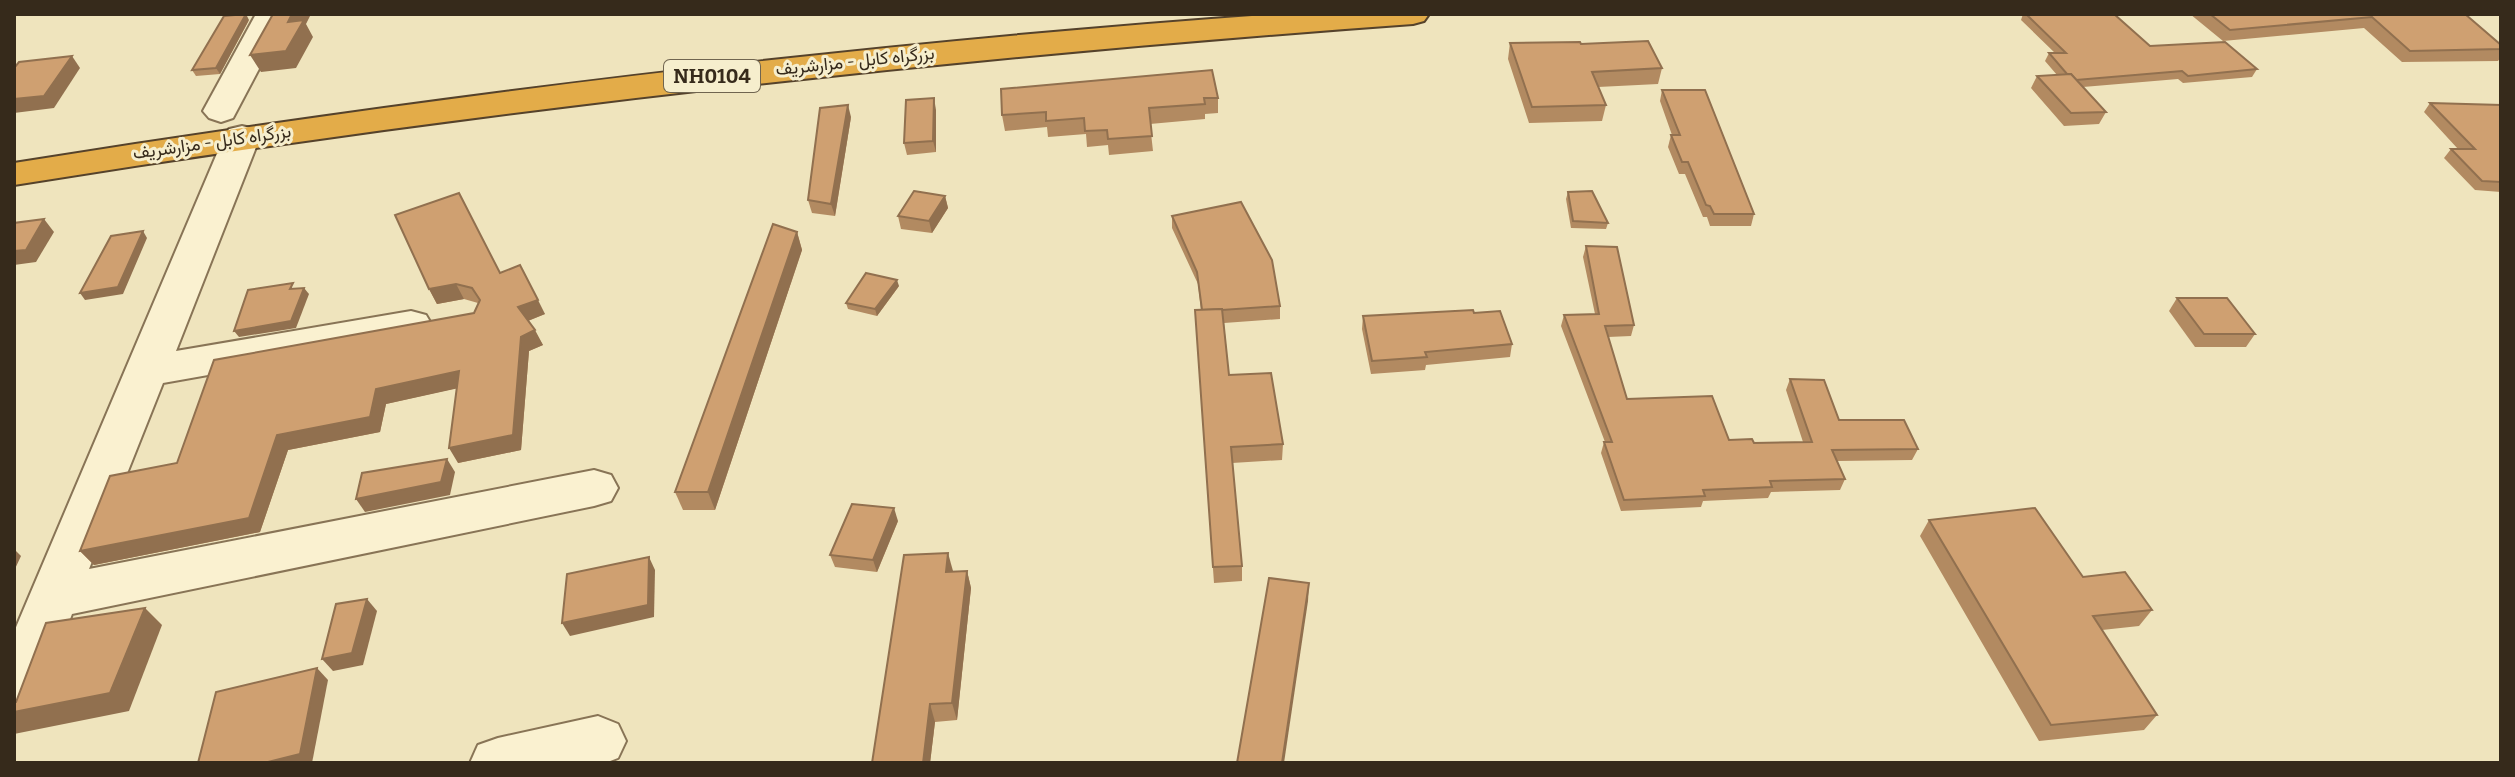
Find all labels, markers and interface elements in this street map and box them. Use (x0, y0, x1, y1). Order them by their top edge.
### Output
street label: بزرگراه کابل - مزارشریف (774, 42, 936, 80)
road number: NH0104 (664, 60, 760, 92)
street label: بزرگراه کابل - مزارشریف (131, 120, 293, 164)

